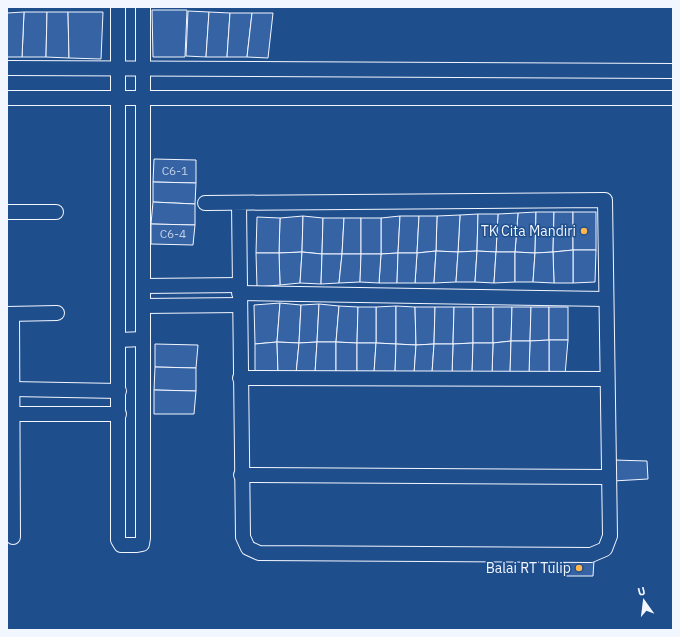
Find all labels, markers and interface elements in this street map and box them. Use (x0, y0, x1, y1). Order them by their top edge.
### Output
house number: C6-1 (162, 163, 188, 178)
place label: TK Cita Mandiri (481, 222, 576, 240)
house number: C6-4 (160, 226, 186, 241)
marker: TK Cita Mandiri (579, 226, 589, 236)
place label: Balai RT Tulip (486, 559, 571, 577)
marker: Balai RT Tulip (574, 563, 584, 573)
north arrow (624, 581, 664, 621)
text: U (636, 584, 647, 599)

